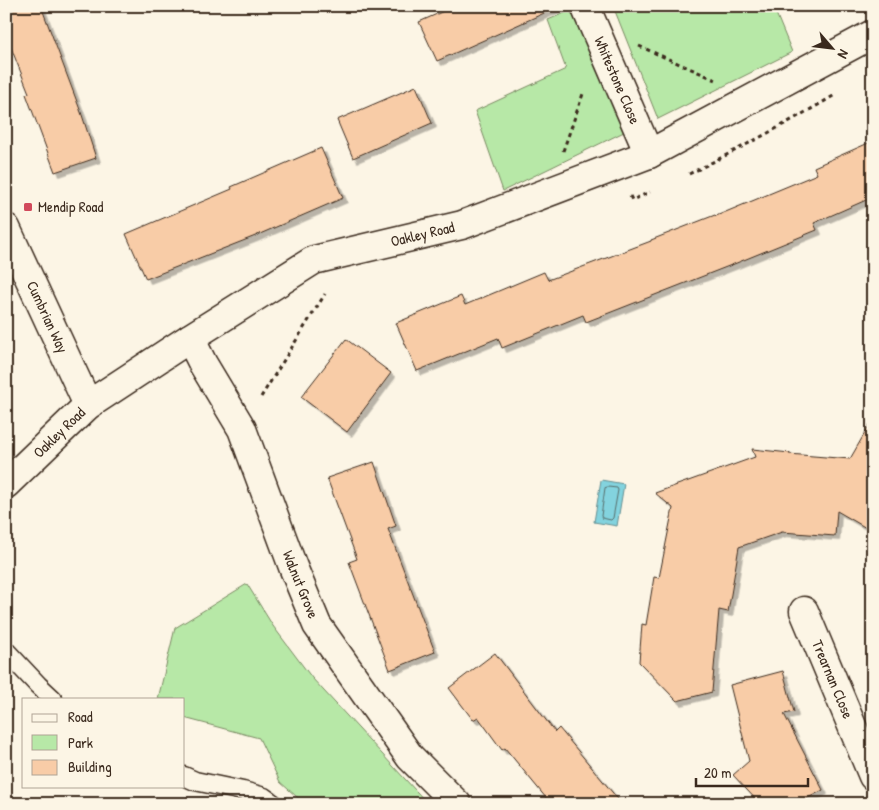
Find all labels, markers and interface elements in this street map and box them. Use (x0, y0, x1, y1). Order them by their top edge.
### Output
north arrow (806, 22, 856, 72)
street label: Whitestone Close (589, 33, 646, 127)
text: N (834, 47, 854, 63)
place label: Mendip Road (38, 196, 103, 217)
marker: Mendip Road (22, 201, 34, 213)
street label: Oakley Road (389, 216, 457, 252)
street label: Cumbrian Way (22, 277, 73, 356)
street label: Oakley Road (28, 402, 90, 462)
street label: Walnut Grove (278, 547, 324, 621)
street label: Trearnan Close (807, 637, 859, 722)
legend (22, 698, 185, 788)
text: Road (68, 706, 93, 727)
text: Park (68, 732, 93, 753)
scale bar (696, 755, 809, 787)
text: Building (68, 756, 112, 777)
text: 20 m (704, 762, 731, 783)

